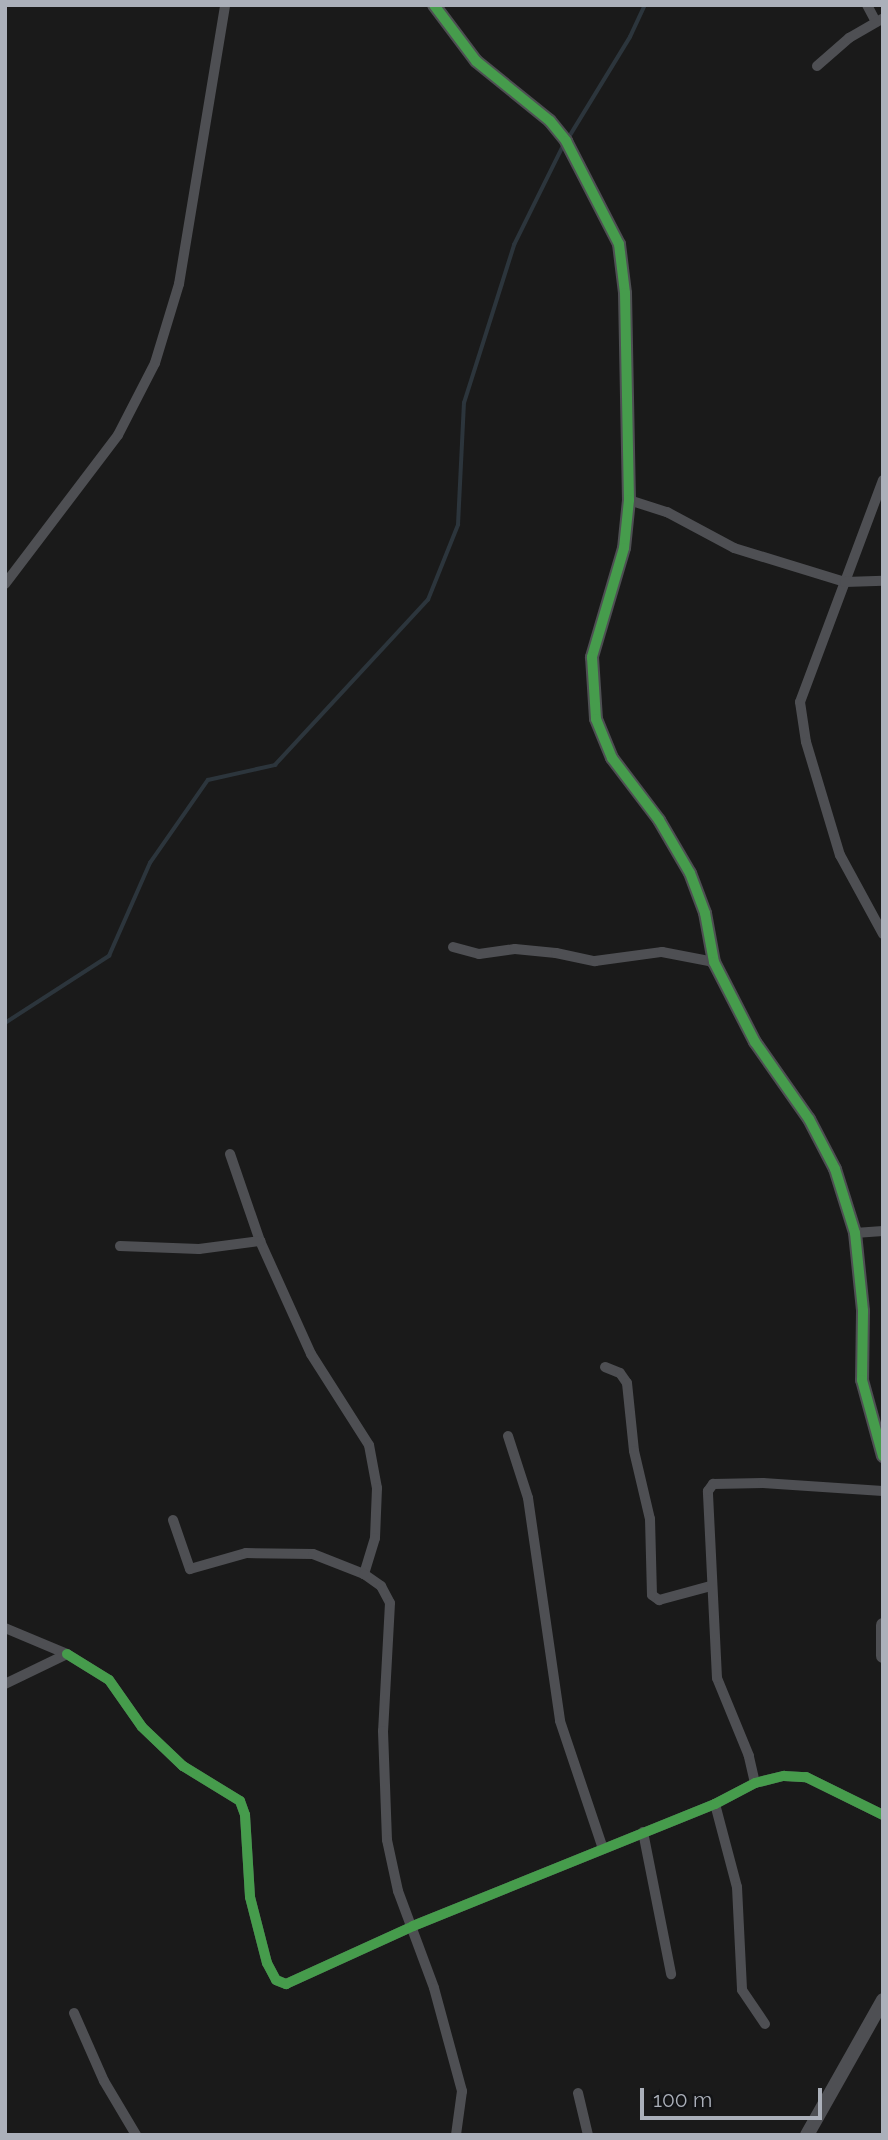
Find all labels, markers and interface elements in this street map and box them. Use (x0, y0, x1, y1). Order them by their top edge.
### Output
scale bar (643, 2074, 825, 2118)
text: 100 m (653, 2087, 712, 2112)

